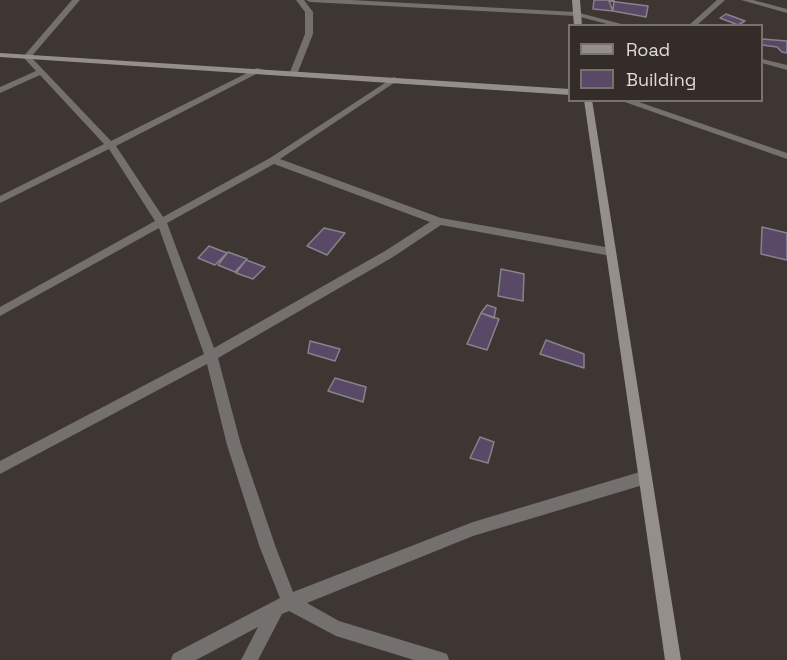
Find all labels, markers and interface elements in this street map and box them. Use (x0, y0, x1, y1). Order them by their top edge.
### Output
legend (568, 24, 763, 102)
text: Road (626, 38, 670, 61)
text: Building (626, 68, 696, 91)

